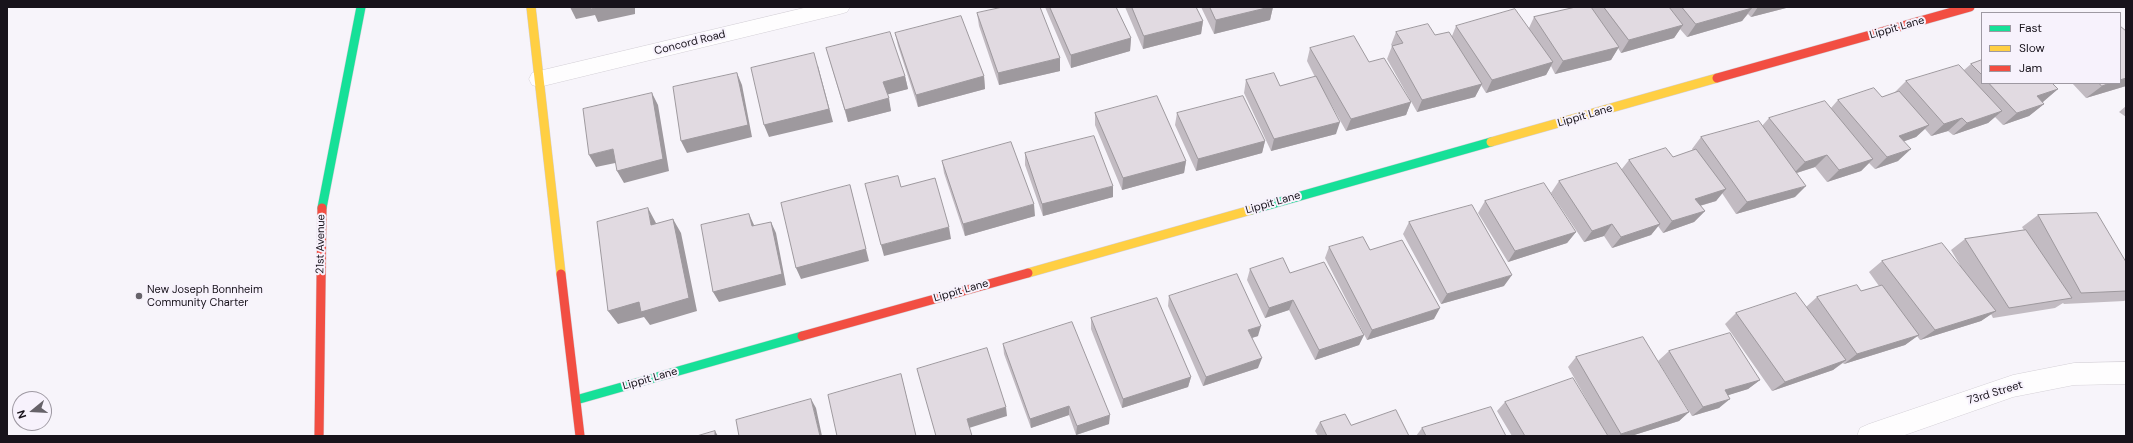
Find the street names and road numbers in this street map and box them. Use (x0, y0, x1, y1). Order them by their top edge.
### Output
street label: Lippit Lane (1868, 14, 1926, 42)
street label: Concord Road (653, 28, 727, 58)
street label: Lippit Lane (1556, 102, 1614, 130)
street label: Lippit Lane (1244, 189, 1302, 217)
street label: 21st Avenue (314, 214, 328, 274)
street label: Lippit Lane (932, 277, 990, 305)
street label: Lippit Lane (621, 365, 679, 393)
street label: 73rd Street (1966, 378, 2024, 408)

